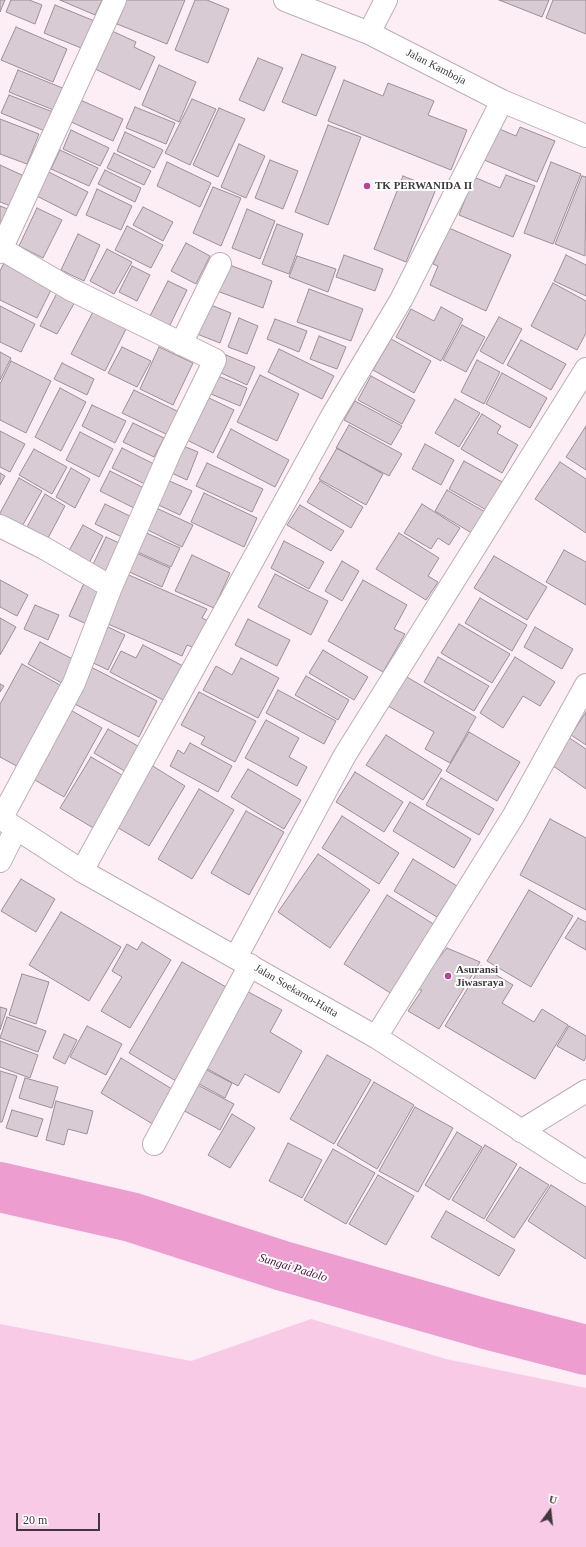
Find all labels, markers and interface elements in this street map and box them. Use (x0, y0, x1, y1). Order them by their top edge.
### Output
street label: Jalan Kamboja (404, 46, 468, 88)
place label: TK PERWANIDA II (375, 179, 472, 193)
marker: TK PERWANIDA II (362, 181, 372, 191)
street label: Jalan Soekarno-Hatta (252, 962, 340, 1020)
place label: Asuransi Jiwasraya (456, 963, 504, 989)
marker: Asuransi Jiwasraya (443, 971, 453, 981)
water label: Sungai Padolo (257, 1251, 329, 1285)
north arrow (530, 1491, 570, 1531)
text: U (548, 1493, 558, 1506)
scale bar (18, 1505, 102, 1531)
text: 20 m (23, 1513, 47, 1527)

